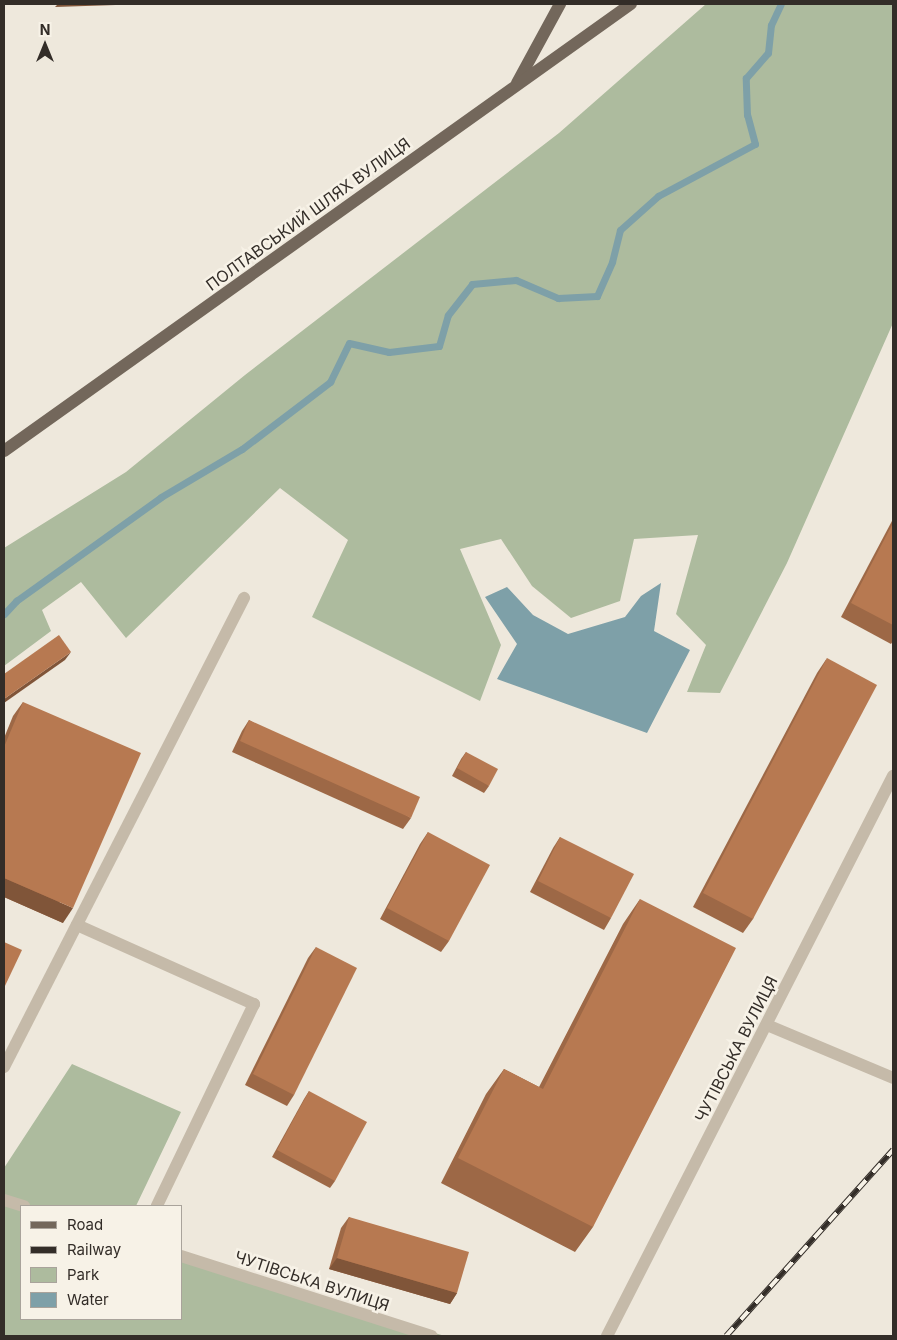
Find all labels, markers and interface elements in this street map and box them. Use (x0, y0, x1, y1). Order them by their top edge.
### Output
north arrow (20, 20, 70, 70)
text: N (40, 21, 50, 38)
street label: ПОЛТАВСЬКИЙ ШЛЯХ ВУЛИЦЯ (202, 134, 414, 294)
street label: ЧУТІВСЬКА ВУЛИЦЯ (691, 973, 781, 1125)
legend (20, 1205, 182, 1320)
text: Road (67, 1215, 103, 1234)
text: Railway (67, 1240, 121, 1259)
street label: ЧУТІВСЬКА ВУЛИЦЯ (232, 1247, 392, 1315)
text: Park (67, 1265, 99, 1284)
text: Water (67, 1290, 109, 1309)

